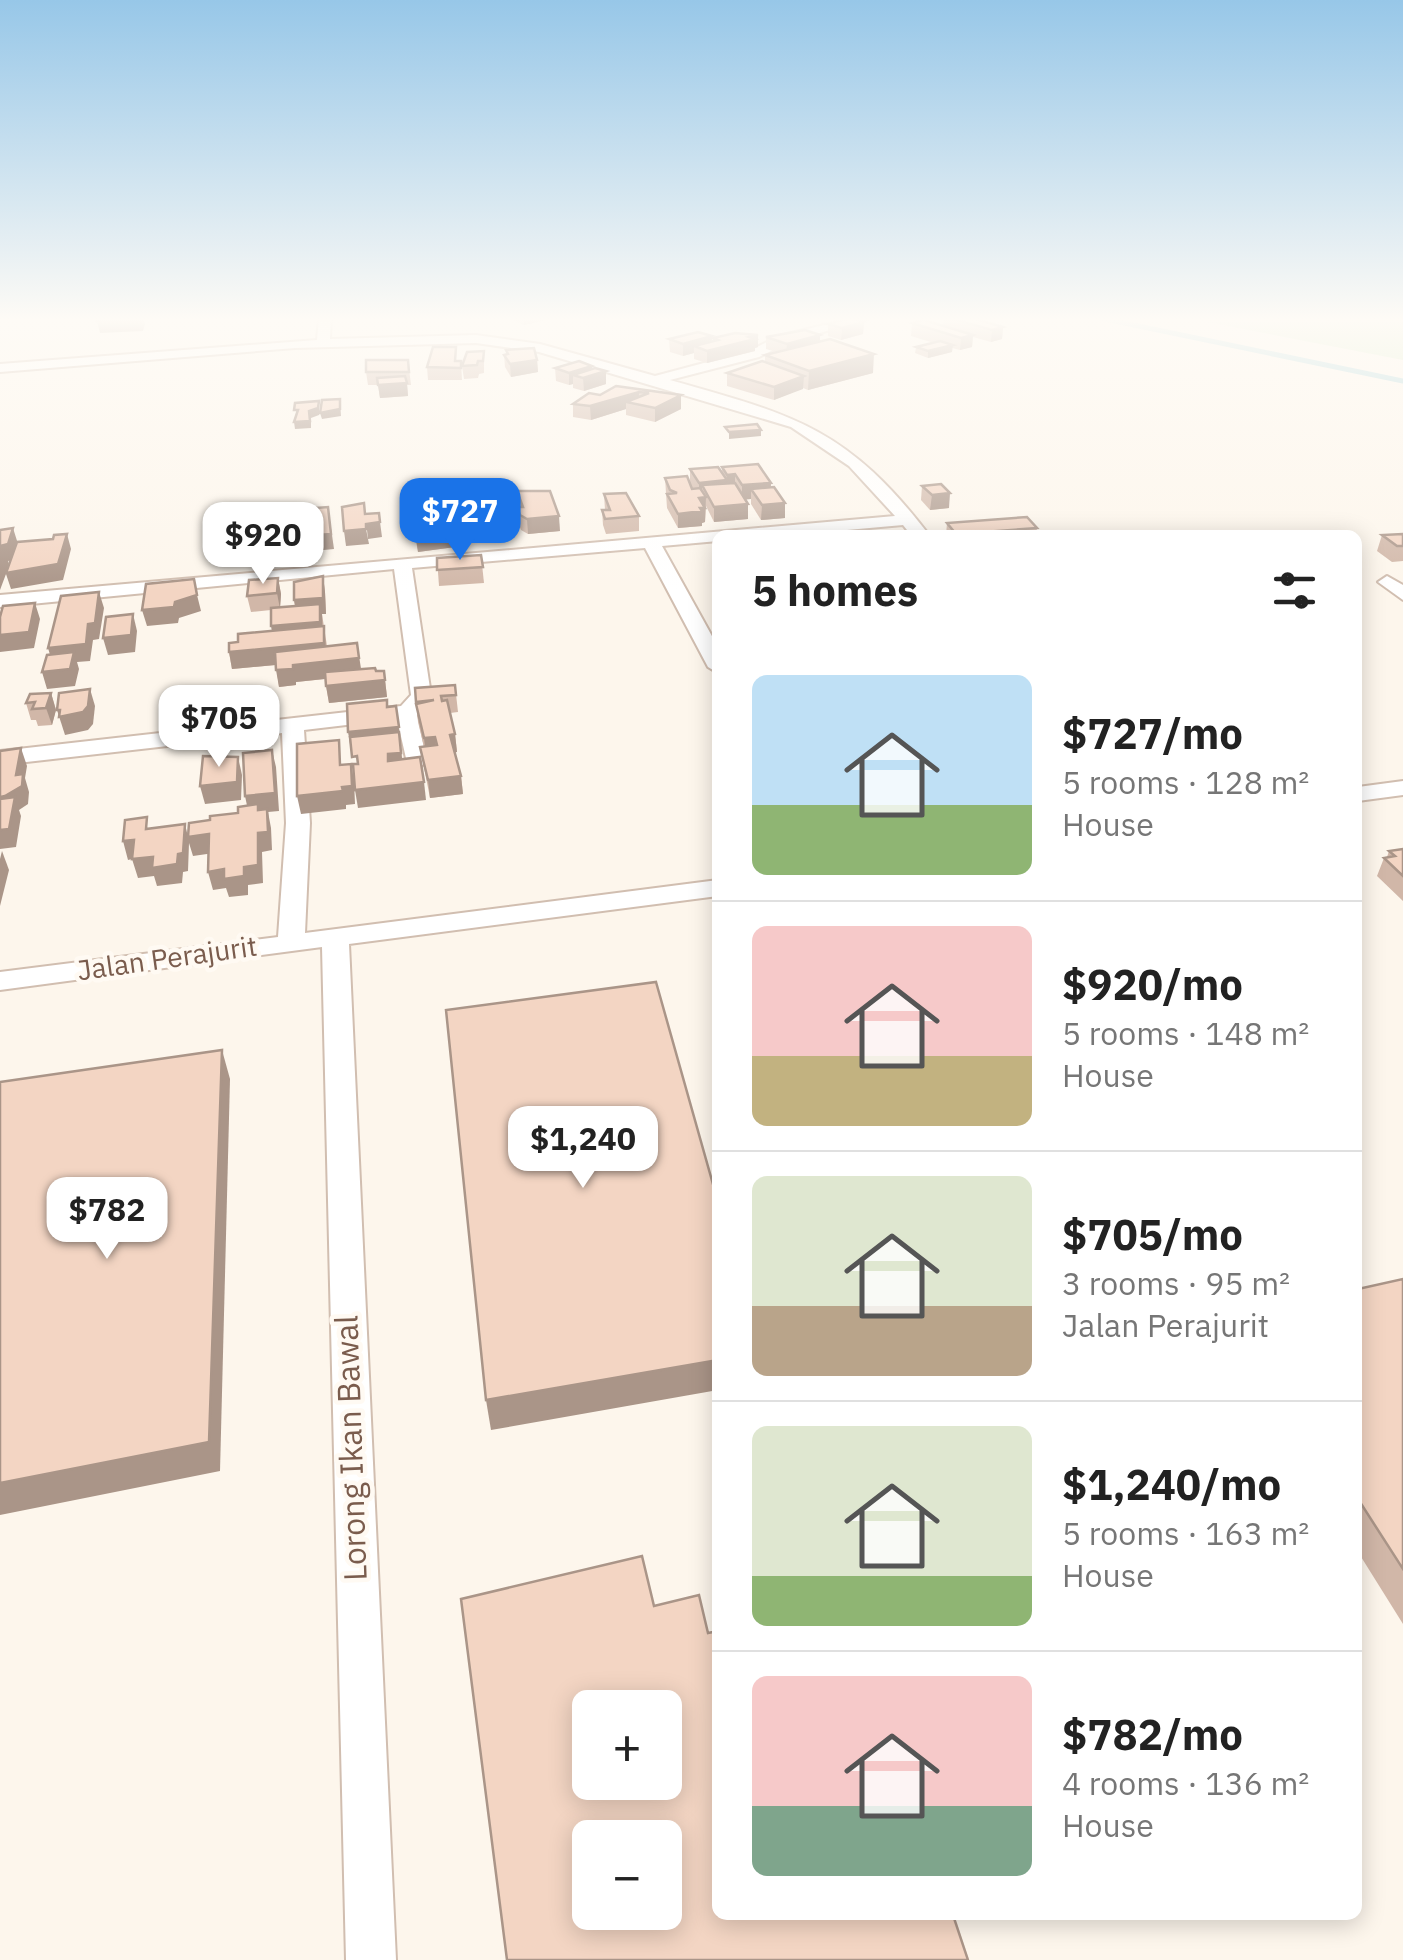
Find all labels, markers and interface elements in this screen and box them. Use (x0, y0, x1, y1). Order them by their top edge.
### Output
pin: $727 (401, 478, 519, 563)
text: $727 (422, 489, 498, 531)
pin: $920 (204, 502, 322, 587)
text: $920 (225, 513, 301, 555)
text: 5 homes (752, 563, 918, 618)
icon: filters (1267, 563, 1322, 618)
pin: $705 (160, 685, 278, 770)
text: $705 (181, 696, 257, 738)
text: $727/mo (1062, 706, 1243, 761)
icon: home (832, 715, 952, 835)
text: 5 rooms · 128 m² (1062, 761, 1309, 803)
text: House (1062, 803, 1154, 845)
street label: Jalan Perajurit (75, 927, 259, 988)
text: $920/mo (1062, 957, 1243, 1012)
icon: home (832, 966, 952, 1086)
text: 5 rooms · 148 m² (1062, 1012, 1309, 1054)
text: House (1062, 1054, 1154, 1096)
pin: $1,240 (502, 1106, 664, 1191)
text: $1,240 (530, 1117, 636, 1159)
pin: $782 (48, 1177, 166, 1262)
text: $782 (69, 1188, 145, 1230)
text: $705/mo (1062, 1207, 1243, 1262)
icon: home (832, 1216, 952, 1336)
text: 3 rooms · 95 m² (1062, 1262, 1290, 1304)
text: Jalan Perajurit (1062, 1304, 1269, 1346)
street label: Lorong Ikan Bawal (324, 1314, 376, 1582)
text: $1,240/mo (1062, 1457, 1281, 1512)
icon: home (832, 1466, 952, 1586)
text: 5 rooms · 163 m² (1062, 1512, 1309, 1554)
text: House (1062, 1554, 1154, 1596)
map controls (572, 1690, 682, 1930)
button: + (572, 1690, 682, 1800)
text: $782/mo (1062, 1707, 1243, 1762)
icon: home (832, 1716, 952, 1836)
text: 4 rooms · 136 m² (1062, 1762, 1309, 1804)
text: House (1062, 1804, 1154, 1846)
button: − (572, 1820, 682, 1930)

